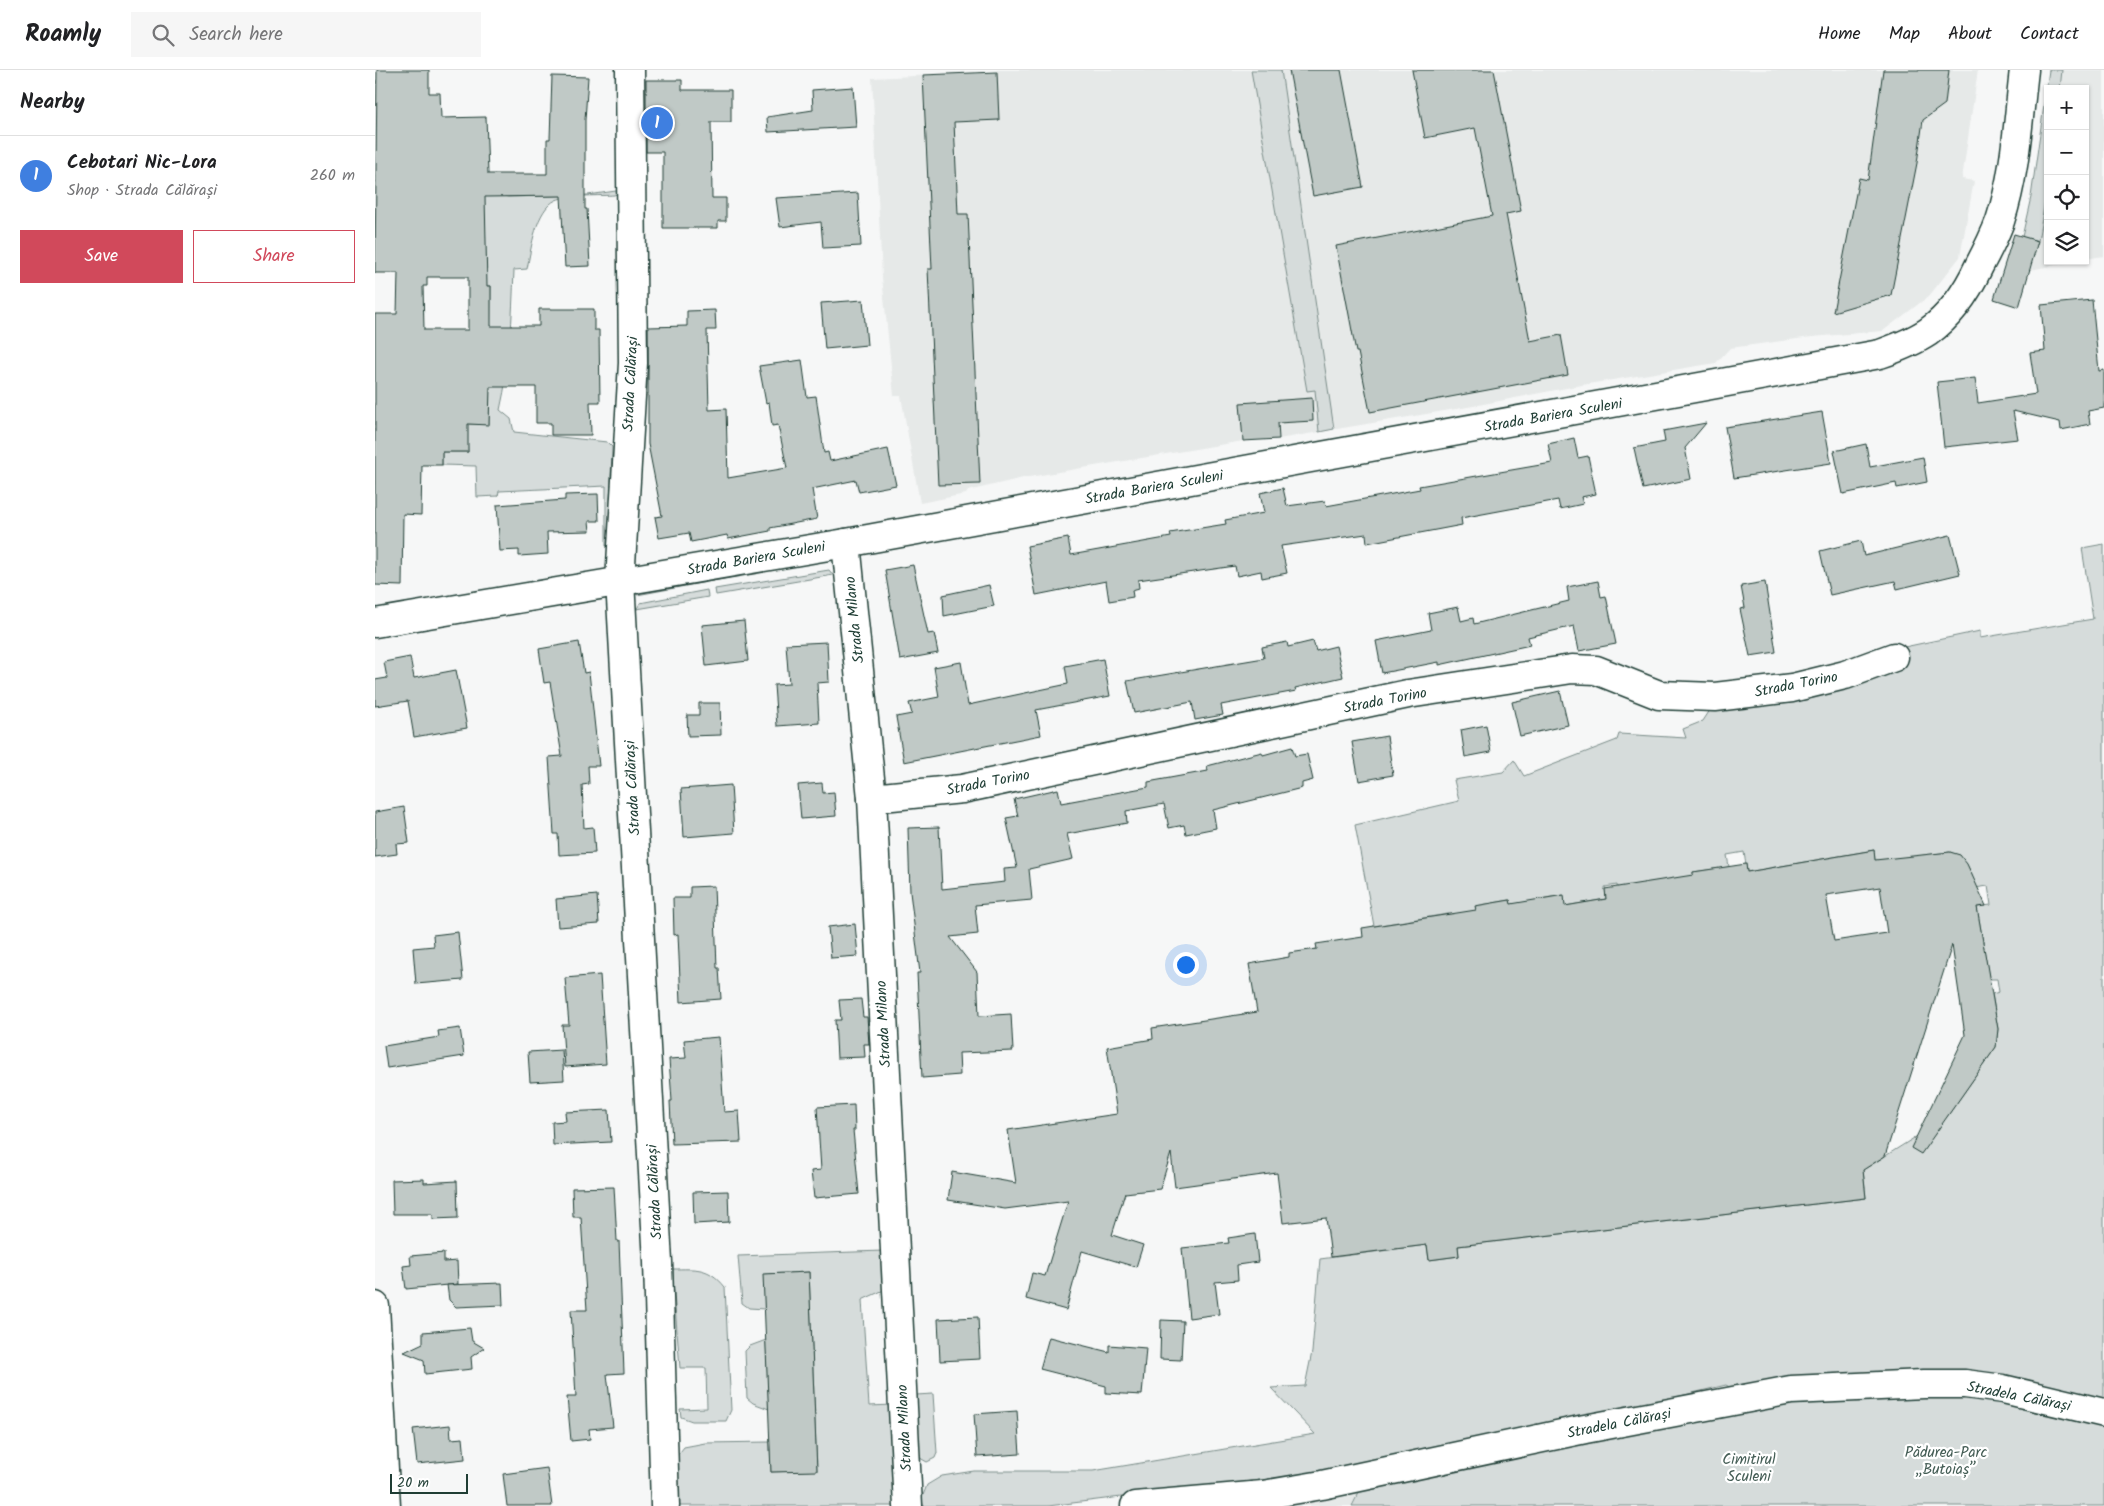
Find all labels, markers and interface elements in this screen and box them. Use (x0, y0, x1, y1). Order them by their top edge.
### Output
search box (131, 12, 481, 57)
text: Roamly (25, 15, 101, 54)
text: Search here (189, 20, 283, 50)
text: Home (1818, 20, 1861, 49)
text: Map (1889, 20, 1920, 49)
text: About (1948, 20, 1992, 49)
text: Contact (2020, 20, 2079, 49)
icon: search (149, 21, 177, 49)
map controls (2044, 85, 2089, 265)
button: + (2044, 85, 2089, 130)
text: Nearby (20, 86, 85, 119)
pin: 1 (641, 104, 673, 142)
button: − (2044, 130, 2089, 175)
text: Cebotari Nic-Lora (67, 148, 217, 178)
text: 1 (34, 163, 38, 188)
text: 260 m (310, 163, 355, 188)
button: locate (2044, 175, 2089, 220)
text: Shop · Strada Călărași (67, 178, 217, 203)
button: layers (2044, 220, 2089, 265)
button: Save (20, 230, 183, 283)
button: Share (193, 230, 355, 283)
street label: Strada Călărași (617, 335, 646, 432)
street label: Strada Bariera Sculeni (1482, 392, 1626, 440)
street label: Strada Bariera Sculeni (1083, 464, 1227, 512)
street label: Strada Bariera Sculeni (685, 535, 829, 583)
street label: Strada Milano (838, 575, 871, 665)
street label: Strada Torino (1752, 665, 1840, 705)
street label: Strada Torino (1341, 681, 1429, 721)
street label: Strada Călărași (618, 738, 647, 836)
street label: Strada Torino (944, 763, 1032, 803)
your location (1173, 952, 1199, 978)
street label: Strada Milano (870, 980, 898, 1068)
street label: Strada Călărași (640, 1142, 669, 1240)
street label: Stradela Călărași (1965, 1375, 2074, 1419)
street label: Strada Milano (891, 1384, 919, 1472)
street label: Stradela Călărași (1565, 1402, 1675, 1446)
park label: Pădurea-Parc „Butoiaș” (1905, 1441, 1988, 1482)
park label: Cimitirul Sculeni (1722, 1448, 1776, 1489)
scale bar (390, 1471, 467, 1494)
text: 20 m (397, 1472, 429, 1494)

